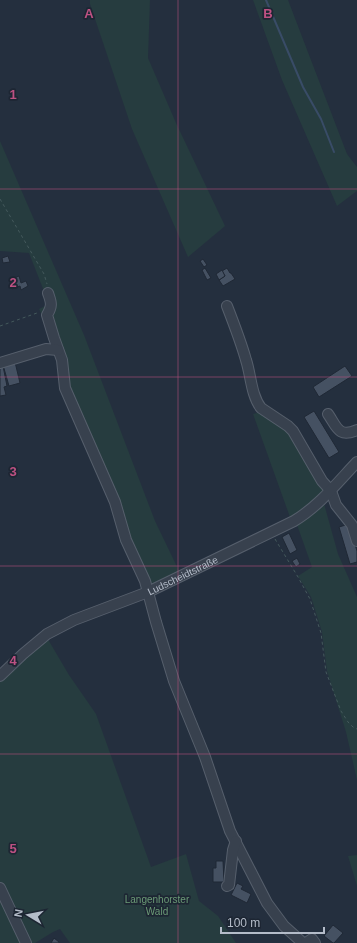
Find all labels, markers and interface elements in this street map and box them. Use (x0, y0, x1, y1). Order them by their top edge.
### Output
text: A (84, 6, 94, 21)
text: B (263, 6, 273, 21)
text: 1 (9, 87, 17, 102)
text: 2 (9, 275, 17, 290)
text: 3 (9, 464, 17, 479)
street label: Ludscheidtstraße (146, 553, 220, 597)
text: 4 (9, 653, 17, 668)
text: 5 (9, 841, 17, 856)
park label: Langenhorster Wald (125, 894, 190, 917)
north arrow (8, 895, 48, 935)
text: N (12, 908, 25, 918)
scale bar (221, 909, 324, 935)
text: 100 m (227, 916, 260, 930)

